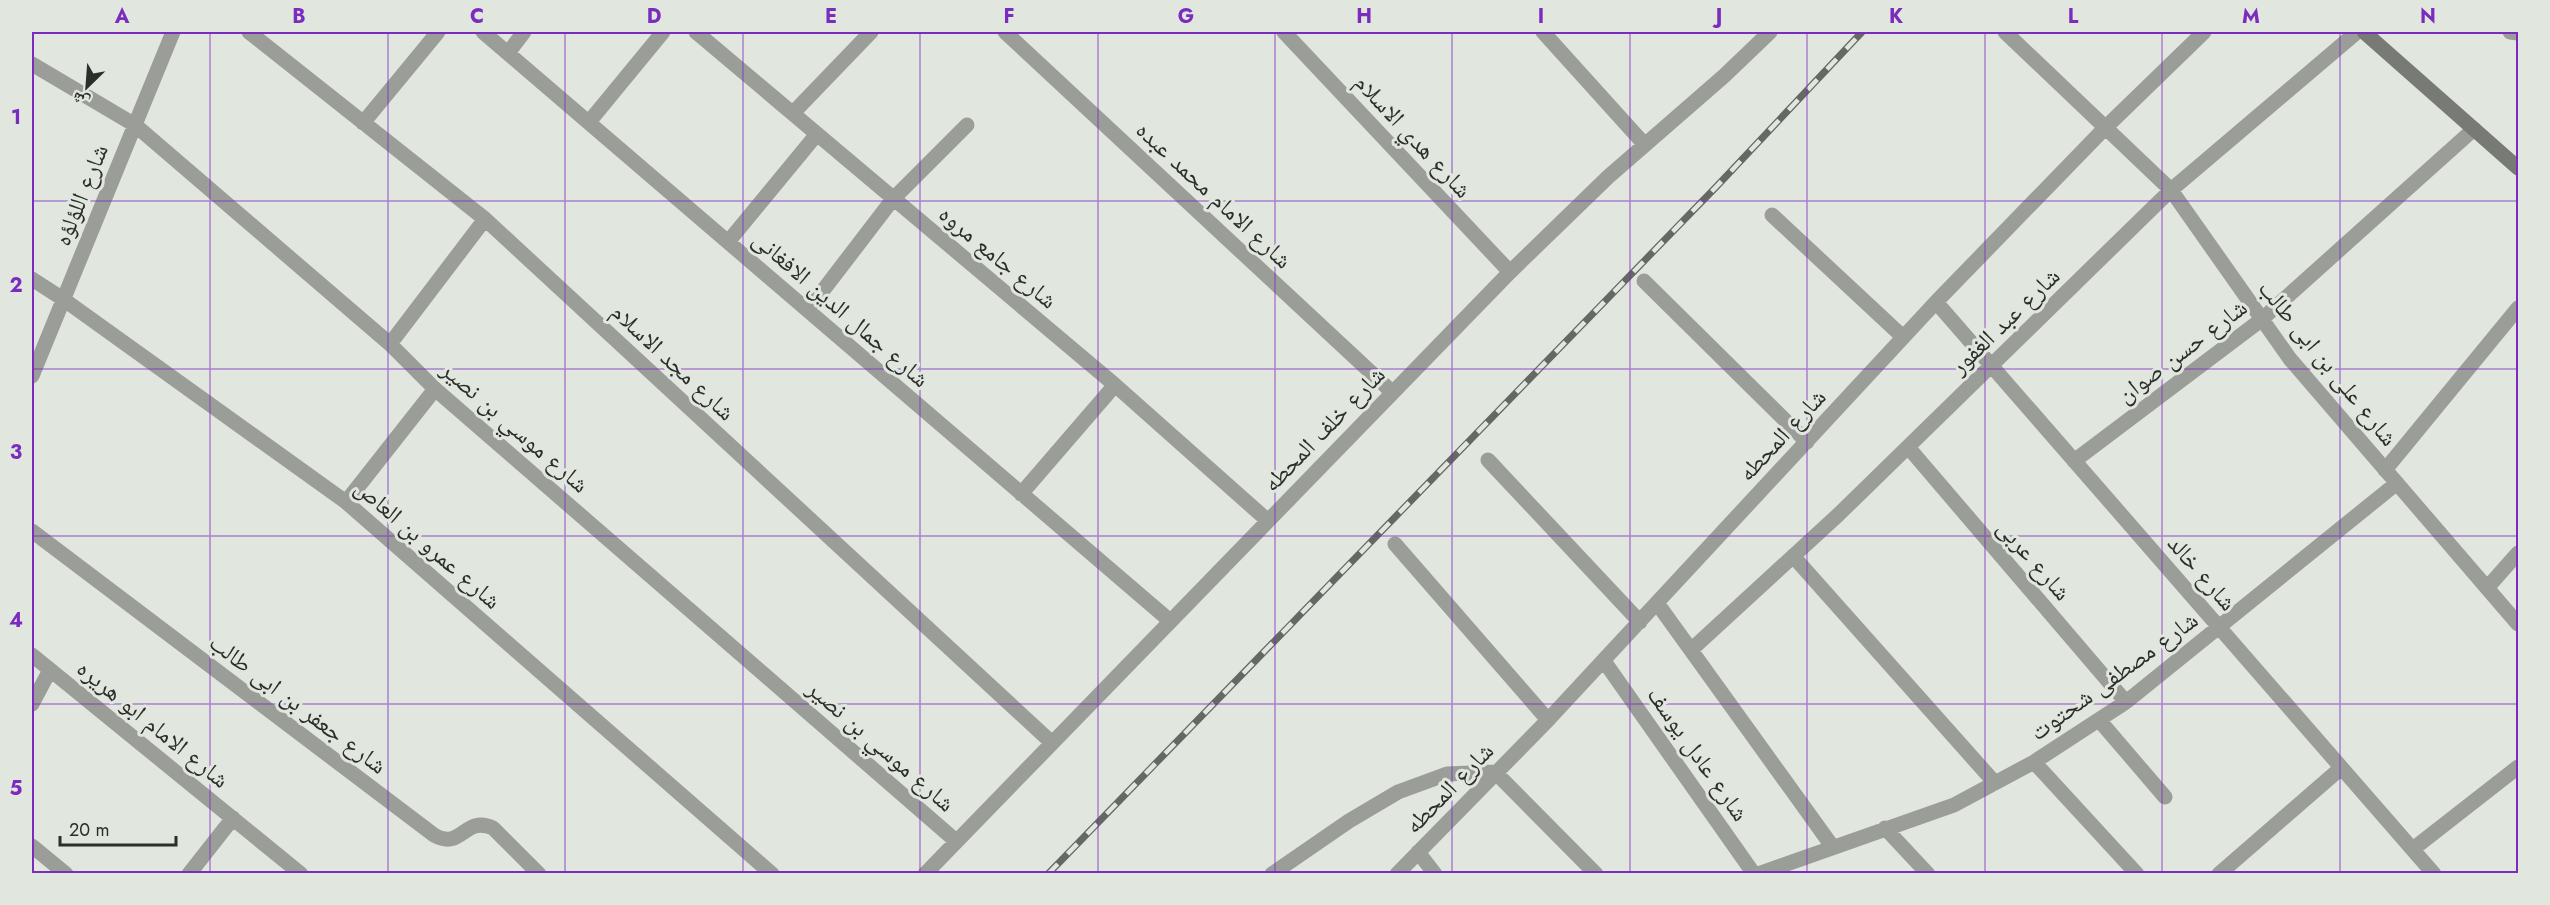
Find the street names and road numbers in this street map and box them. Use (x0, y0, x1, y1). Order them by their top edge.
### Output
street label: شارع هدي الاسلام (1345, 66, 1480, 207)
street label: شارع الامام محمد عبده (1128, 113, 1300, 277)
street label: شارع اللؤلؤه (44, 139, 117, 251)
street label: شارع جامع مروه (931, 196, 1065, 317)
street label: شارع جمال الدين الافغانى (745, 222, 938, 395)
street label: شارع عبد الغفور (1941, 259, 2068, 383)
street label: شارع على بن ابى طالب (2250, 272, 2406, 453)
street label: شارع حسن صوان (2109, 290, 2254, 411)
street label: شارع مجد الاسلام (603, 295, 743, 429)
street label: شارع موسي بن نصير (432, 352, 597, 502)
street label: شارع خلف المحطه (1254, 358, 1393, 500)
street label: شارع المحطه (1729, 380, 1834, 489)
street label: شارع عمرو بن العاص (347, 470, 509, 617)
street label: شارع عربى (1989, 511, 2080, 608)
street label: شارع خالد (2159, 527, 2245, 618)
street label: شارع مصطفى شحتوت (2022, 602, 2205, 749)
street label: شارع جعفر بن ابى طالب (202, 625, 395, 782)
street label: شارع الامام ابو هريره (70, 651, 237, 796)
street label: شارع موسي بن نصير (798, 671, 963, 821)
street label: شارع عادل يوسف (1639, 679, 1758, 828)
street label: شارع المحطه (1396, 734, 1501, 841)

